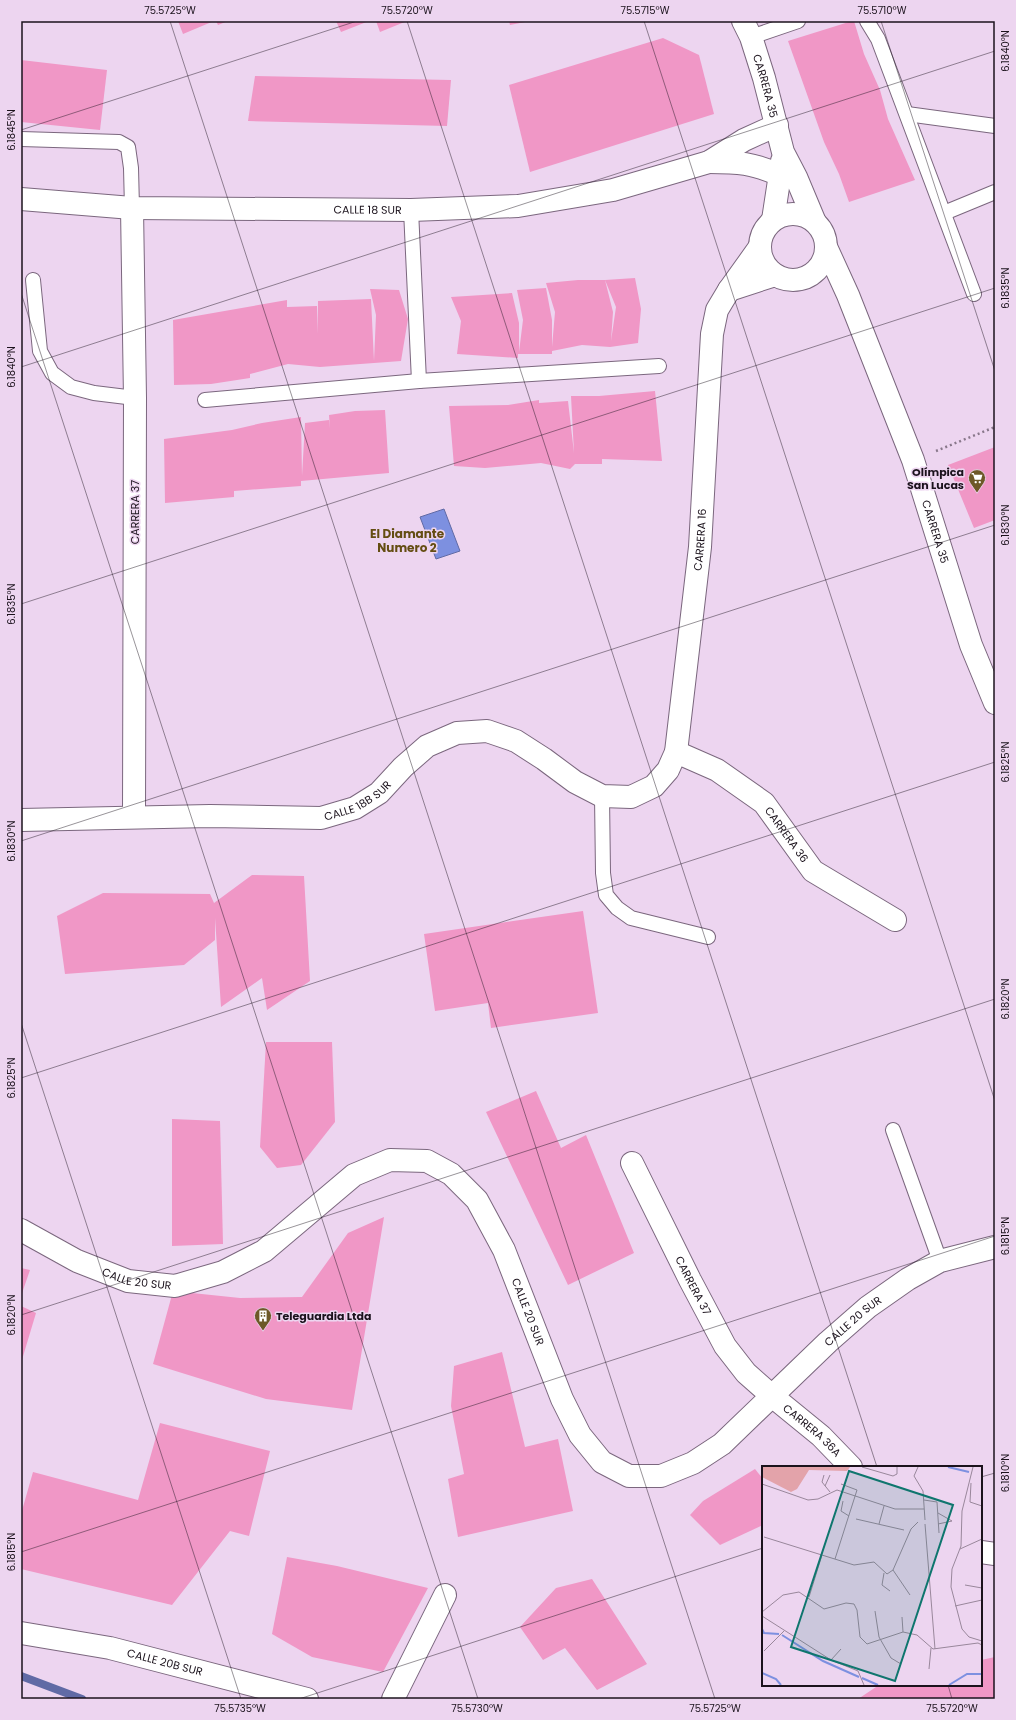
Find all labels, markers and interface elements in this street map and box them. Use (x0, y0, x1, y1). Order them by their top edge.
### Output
text: 75.5725°W (144, 3, 196, 18)
text: 75.5720°W (381, 3, 433, 18)
text: 75.5715°W (621, 3, 670, 18)
text: 75.5710°W (858, 3, 907, 18)
text: 6.1840°N (998, 30, 1013, 72)
street label: CARRERA 35 (749, 52, 782, 120)
text: 6.1845°N (4, 109, 19, 151)
street label: CALLE 18 SUR (334, 201, 402, 218)
text: 6.1835°N (998, 267, 1013, 309)
text: 6.1840°N (4, 346, 19, 388)
place label: Olímpica San Lucas (907, 464, 964, 493)
supermarket icon: Olímpica San Lucas (967, 468, 987, 493)
street label: CARRERA 37 (127, 480, 143, 544)
street label: CARRERA 35 (918, 498, 953, 565)
text: 6.1830°N (998, 504, 1013, 546)
street label: CARRERA 16 (689, 508, 710, 572)
district label: El Diamante Numero 2 (370, 525, 445, 556)
text: 6.1835°N (4, 583, 19, 625)
text: 6.1825°N (998, 741, 1013, 783)
street label: CALLE 18B SUR (322, 777, 395, 825)
street label: CARRERA 36 (761, 803, 812, 866)
text: 6.1830°N (4, 820, 19, 862)
text: 6.1820°N (998, 978, 1013, 1020)
text: 6.1825°N (4, 1057, 19, 1099)
text: 6.1815°N (998, 1217, 1013, 1255)
street label: CARRERA 37 (671, 1253, 715, 1318)
street label: CALLE 20 SUR (100, 1264, 173, 1294)
street label: CALLE 20 SUR (508, 1276, 548, 1348)
street label: CALLE 20 SUR (821, 1292, 885, 1350)
text: 6.1820°N (4, 1294, 19, 1336)
building icon: Teleguardia Ltda (253, 1306, 273, 1331)
place label: Teleguardia Ltda (276, 1308, 372, 1324)
street label: CARRERA 36A (780, 1400, 845, 1461)
text: 6.1810°N (998, 1454, 1013, 1492)
inset map (762, 1466, 982, 1686)
text: 6.1815°N (4, 1533, 19, 1571)
street label: CALLE 20B SUR (125, 1645, 205, 1680)
text: 75.5735°W (214, 1701, 266, 1716)
text: 75.5730°W (451, 1701, 503, 1716)
text: 75.5725°W (689, 1701, 741, 1716)
text: 75.5720°W (926, 1701, 978, 1716)

